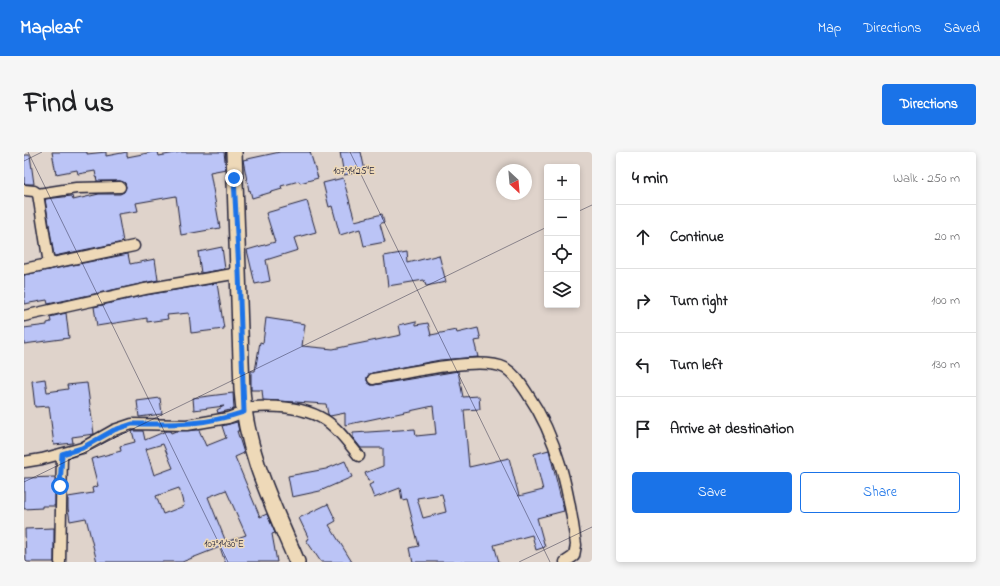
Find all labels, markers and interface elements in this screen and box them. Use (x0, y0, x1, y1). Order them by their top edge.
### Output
text: Mapleaf (20, 15, 82, 42)
text: Map (818, 18, 841, 39)
text: Directions (863, 18, 921, 39)
text: Saved (943, 18, 980, 39)
text: Find us (24, 84, 114, 125)
button: Directions (882, 84, 976, 125)
text: 107°14'25"E (333, 164, 375, 179)
north arrow (496, 164, 532, 200)
map controls (544, 164, 580, 308)
button: + (544, 164, 580, 200)
text: 4 min (632, 166, 668, 191)
route end (225, 169, 243, 187)
text: Walk · 250 m (893, 169, 960, 188)
button: − (544, 200, 580, 236)
icon: ahead (632, 226, 654, 248)
text: Continue (670, 226, 724, 248)
text: 20 m (935, 227, 960, 246)
button: locate (544, 236, 580, 272)
button: layers (544, 272, 580, 308)
icon: right (632, 290, 654, 312)
text: Turn right (670, 290, 728, 312)
text: 100 m (931, 291, 960, 310)
icon: left (632, 354, 654, 376)
text: Turn left (670, 354, 723, 376)
text: 130 m (932, 355, 960, 374)
icon: arrive (632, 418, 654, 440)
text: Arrive at destination (670, 418, 794, 440)
button: Save (632, 472, 792, 513)
button: Share (800, 472, 960, 513)
route start (51, 477, 69, 495)
text: 107°14'30"E (204, 537, 244, 552)

